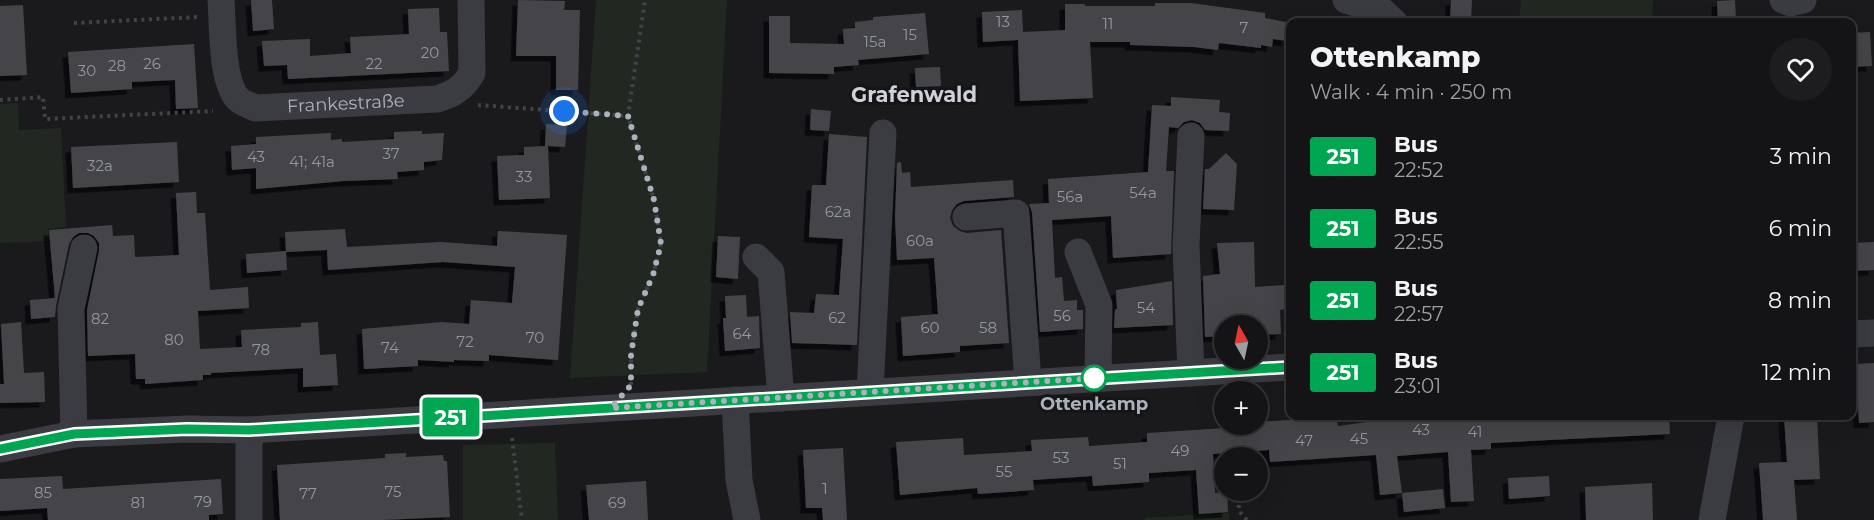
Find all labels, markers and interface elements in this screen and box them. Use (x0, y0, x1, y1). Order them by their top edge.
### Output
house number: 13 (996, 12, 1010, 31)
house number: 11 (1103, 14, 1113, 33)
house number: 7 (1240, 18, 1249, 37)
house number: 15 (903, 25, 917, 44)
house number: 15a (864, 32, 886, 51)
button: heart (1769, 38, 1832, 101)
text: Ottenkamp (1310, 40, 1481, 74)
house number: 20 (421, 43, 439, 62)
house number: 26 (143, 54, 161, 73)
house number: 22 (365, 54, 383, 73)
house number: 28 (108, 56, 126, 75)
house number: 30 (78, 61, 96, 80)
text: Walk · 4 min · 250 m (1310, 80, 1512, 104)
district label: Grafenwald (851, 82, 977, 107)
street label: Frankestraße (286, 90, 405, 117)
your location (549, 96, 579, 126)
text: Bus (1394, 131, 1438, 158)
text: 3 min (1770, 143, 1832, 170)
house number: 37 (382, 144, 400, 163)
text: 251 (1326, 144, 1360, 169)
house number: 43 (247, 147, 265, 166)
house number: 41; 41a (289, 152, 335, 171)
house number: 32a (87, 156, 113, 175)
text: 22:52 (1394, 158, 1444, 182)
house number: 33 (516, 167, 532, 186)
house number: 54a (1129, 183, 1157, 202)
house number: 56a (1057, 187, 1083, 206)
house number: 62a (825, 202, 851, 221)
text: Bus (1394, 203, 1438, 230)
text: 6 min (1769, 215, 1832, 242)
text: 251 (1326, 216, 1360, 241)
text: 22:55 (1394, 230, 1444, 254)
house number: 60a (906, 231, 934, 250)
text: Bus (1394, 275, 1438, 302)
text: 8 min (1768, 287, 1832, 314)
text: 251 (1326, 288, 1360, 313)
house number: 54 (1137, 298, 1155, 317)
text: 22:57 (1394, 302, 1444, 326)
house number: 56 (1053, 306, 1071, 325)
house number: 62 (828, 308, 846, 327)
house number: 82 (91, 309, 109, 328)
north arrow (1214, 315, 1268, 369)
map controls (1214, 315, 1268, 501)
house number: 60 (920, 318, 940, 337)
house number: 58 (979, 318, 997, 337)
house number: 64 (732, 324, 752, 343)
house number: 70 (526, 328, 544, 347)
house number: 80 (164, 330, 184, 349)
house number: 72 (456, 332, 474, 351)
house number: 74 (381, 338, 399, 357)
house number: 78 (252, 340, 270, 359)
text: Bus (1394, 347, 1438, 374)
text: 12 min (1762, 359, 1832, 386)
text: 251 (1326, 360, 1360, 385)
marker: Ottenkamp (1081, 365, 1107, 391)
text: 23:01 (1394, 374, 1441, 398)
button: + (1214, 381, 1268, 435)
place label: Ottenkamp (1040, 393, 1148, 415)
line badge: 251 (416, 398, 486, 436)
text: 251 (434, 405, 468, 430)
house number: 43 (1412, 420, 1430, 439)
house number: 41 (1468, 422, 1482, 441)
house number: 45 (1350, 429, 1368, 448)
house number: 47 (1295, 431, 1313, 450)
house number: 49 (1171, 441, 1189, 460)
button: − (1214, 447, 1268, 501)
house number: 53 (1053, 448, 1069, 467)
house number: 51 (1113, 454, 1127, 473)
house number: 55 (996, 462, 1012, 481)
house number: 1 (822, 479, 828, 498)
house number: 75 (384, 482, 402, 501)
house number: 85 (34, 483, 52, 502)
house number: 77 (299, 484, 317, 503)
house number: 79 (194, 492, 212, 511)
house number: 81 (131, 493, 146, 512)
house number: 69 (608, 493, 626, 512)

